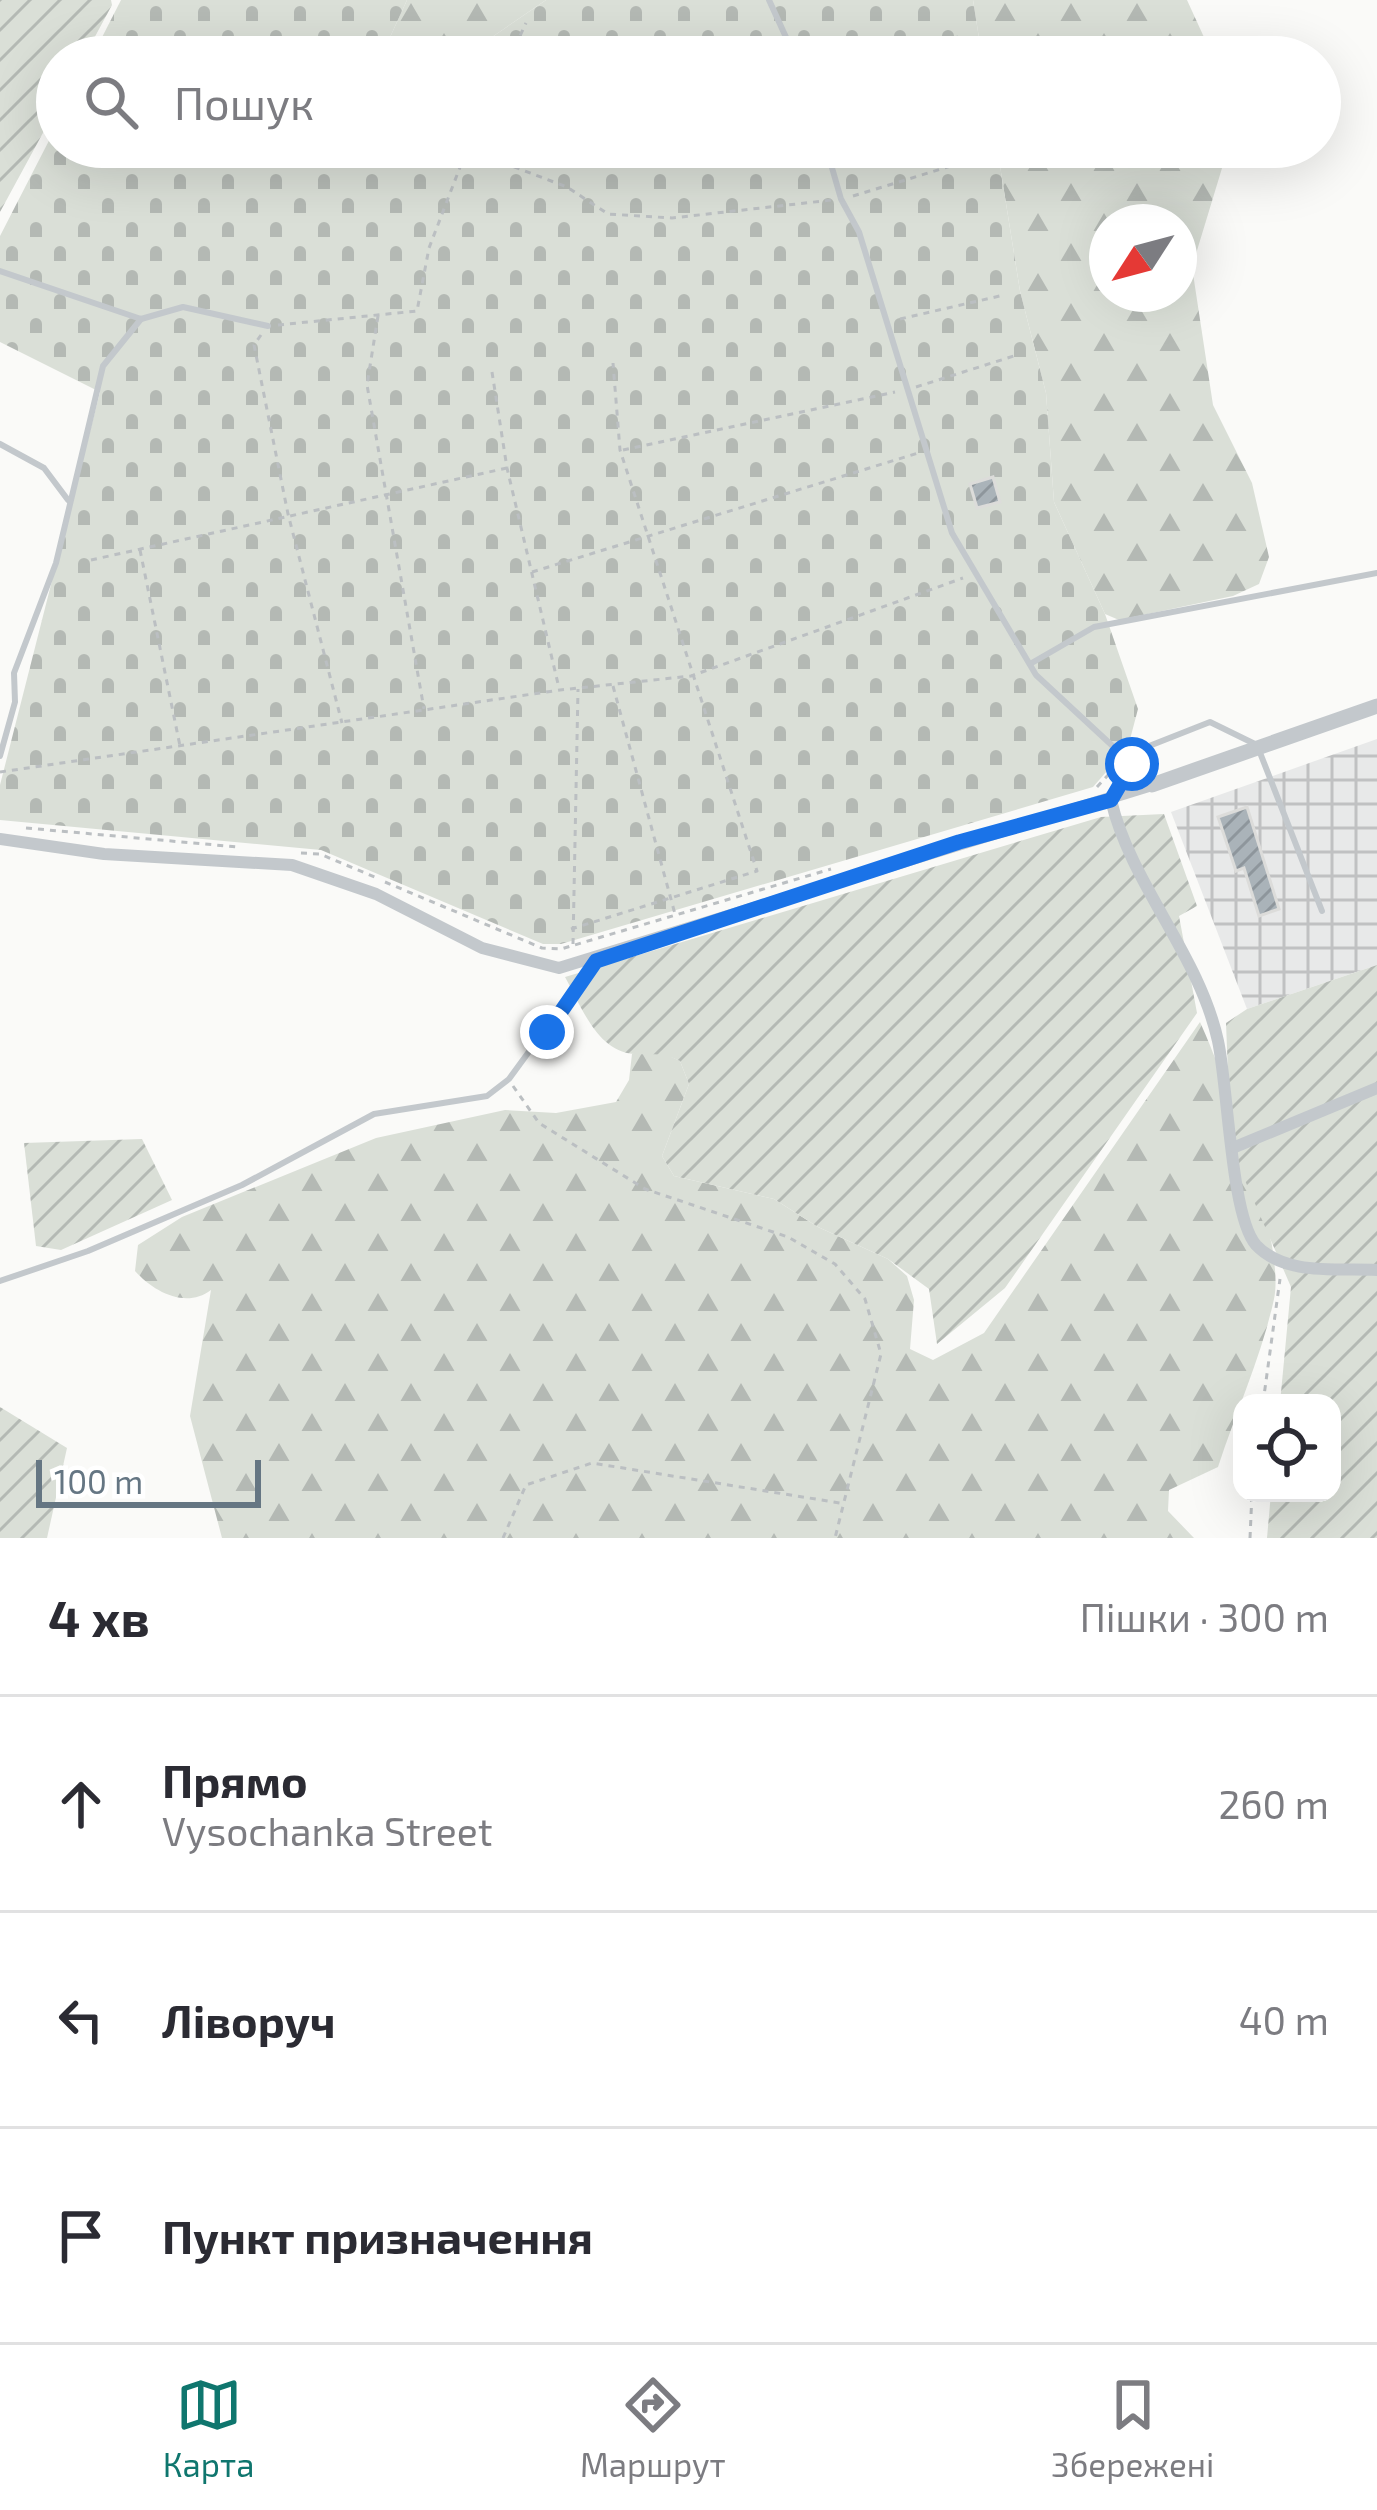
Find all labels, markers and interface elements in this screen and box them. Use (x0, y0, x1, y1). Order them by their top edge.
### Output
search box (36, 36, 1341, 168)
icon: search (78, 69, 144, 135)
text: Пошук (174, 75, 314, 129)
north arrow (1089, 204, 1197, 312)
route start (1105, 737, 1159, 791)
route end (520, 1005, 574, 1059)
map controls (1233, 1394, 1341, 1502)
button: locate (1233, 1394, 1341, 1502)
scale bar (36, 1454, 261, 1507)
text: 100 m (54, 1461, 143, 1501)
text: 4 хв (48, 1586, 150, 1647)
text: Пішки · 300 m (1080, 1593, 1329, 1640)
text: Прямо (162, 1753, 308, 1807)
icon: ahead (48, 1771, 114, 1837)
text: 260 m (1218, 1780, 1329, 1827)
text: Vysochanka Street (162, 1807, 493, 1854)
icon: left (48, 1987, 114, 2053)
text: Ліворуч (162, 1993, 336, 2047)
text: 40 m (1239, 1996, 1329, 2043)
icon: arrive (48, 2203, 114, 2269)
text: Пункт призначення (162, 2209, 593, 2263)
tab: Карта (163, 2372, 254, 2484)
tab: Маршрут (580, 2372, 726, 2484)
tab: Збережені (1051, 2372, 1214, 2484)

